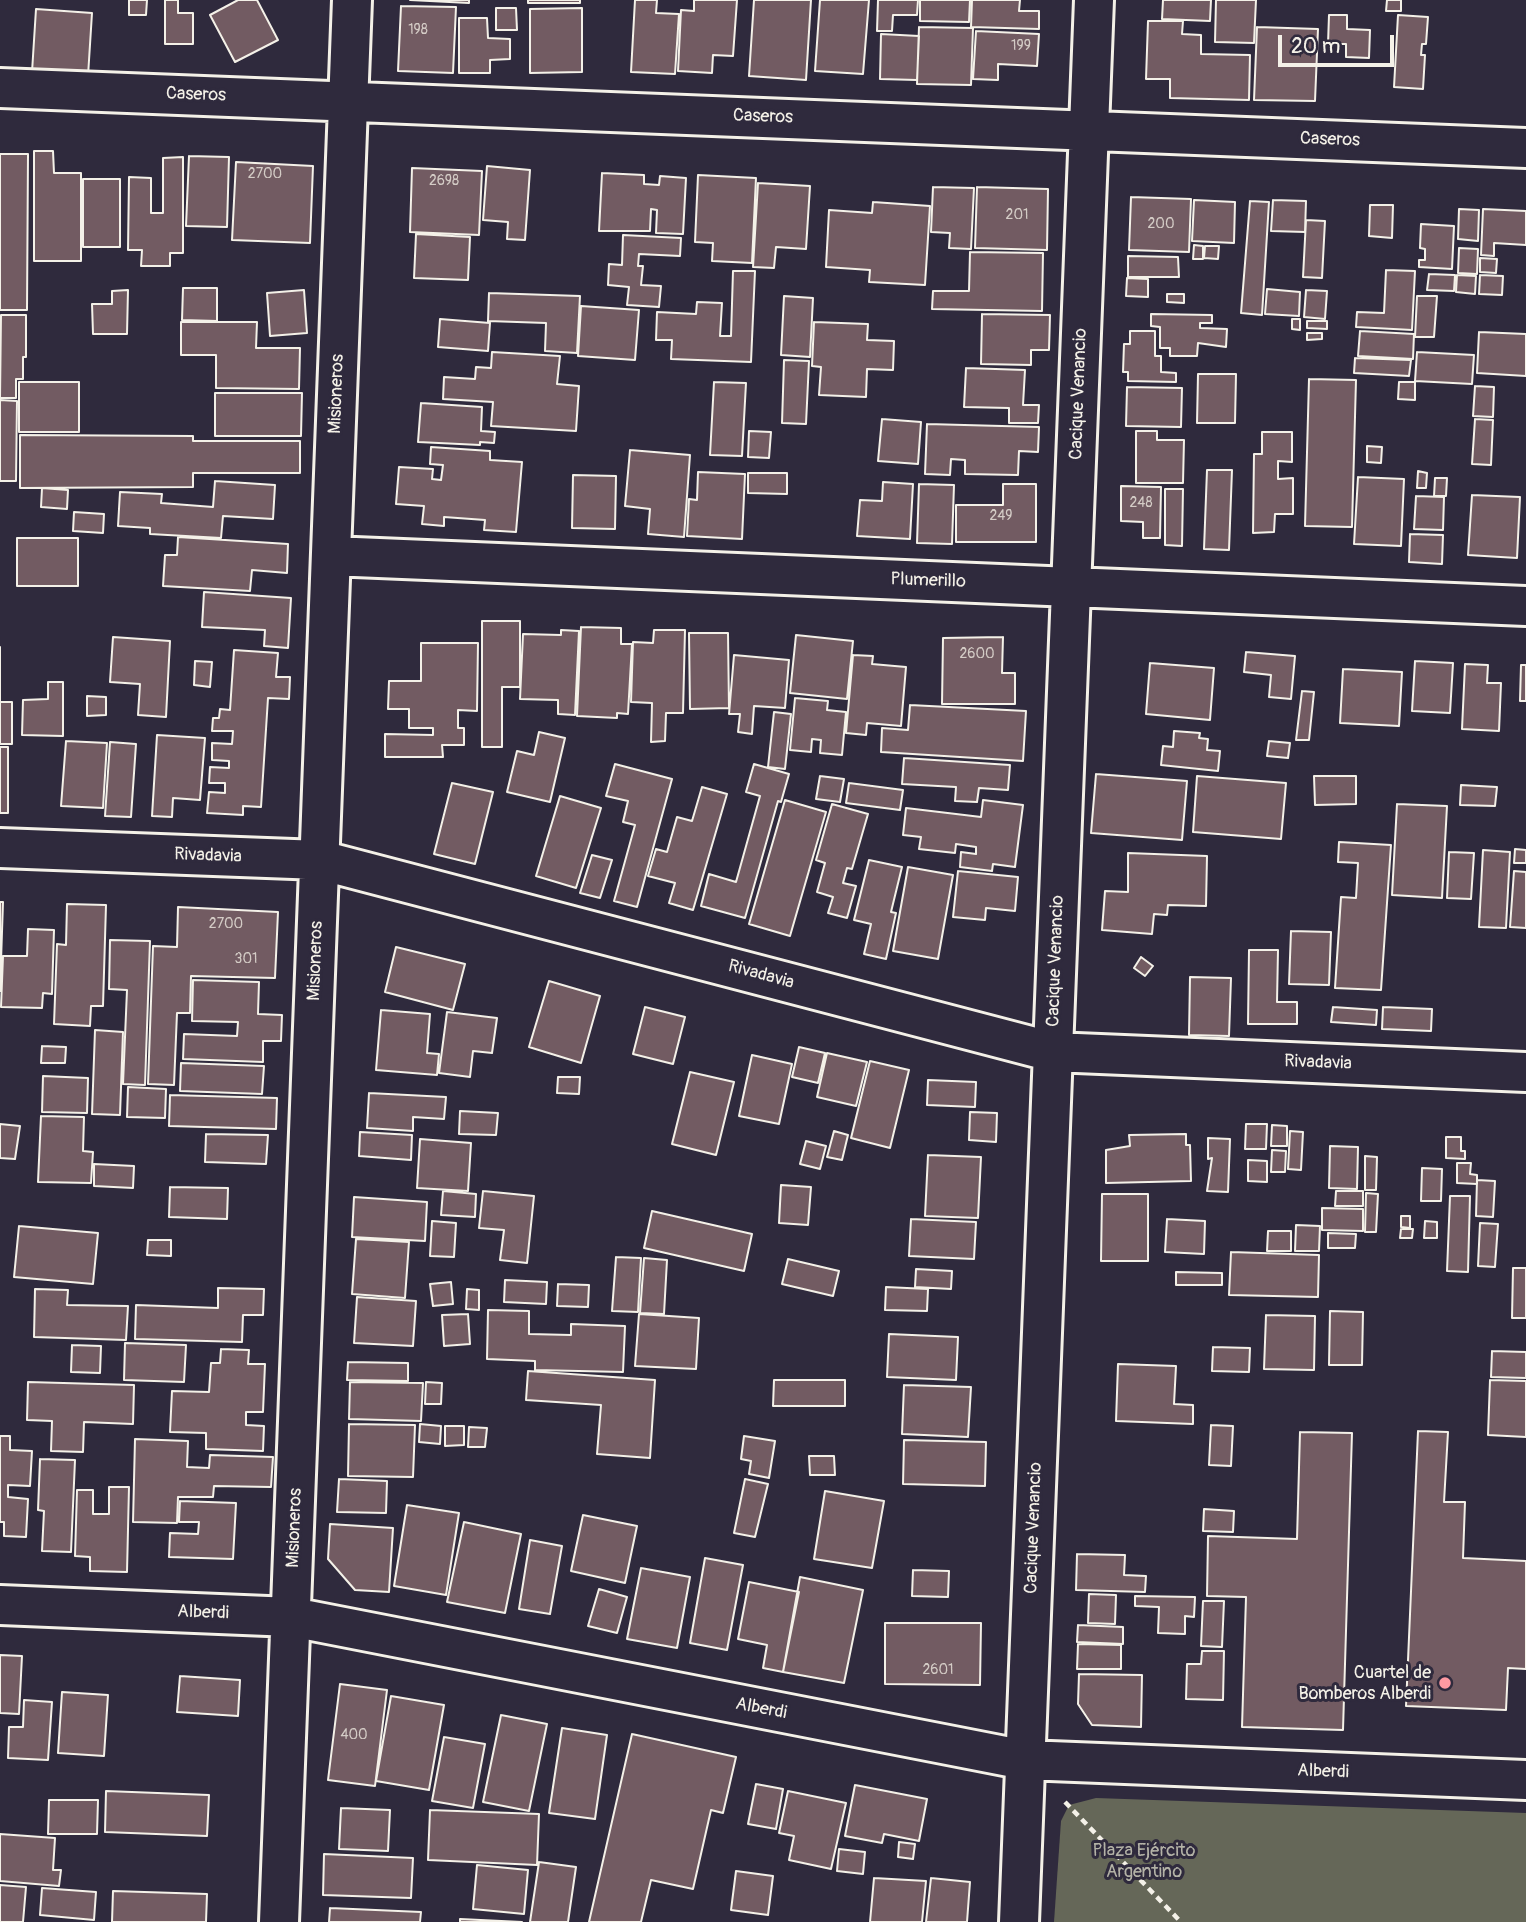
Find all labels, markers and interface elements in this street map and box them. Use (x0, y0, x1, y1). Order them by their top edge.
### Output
scale bar (1281, 21, 1396, 65)
house number: 198 (408, 22, 428, 38)
text: 20 m (1291, 33, 1340, 60)
house number: 199 (1011, 38, 1031, 54)
street label: Caseros (166, 83, 226, 107)
street label: Caseros (733, 105, 793, 129)
street label: Caseros (1300, 128, 1360, 152)
house number: 2700 (248, 166, 282, 182)
house number: 2698 (429, 173, 459, 189)
house number: 201 (1006, 207, 1028, 223)
house number: 200 (1148, 216, 1174, 232)
street label: Cacique Venancio (1066, 328, 1092, 460)
street label: Misioneros (325, 354, 349, 434)
house number: 248 (1129, 495, 1153, 511)
house number: 249 (989, 508, 1013, 524)
street label: Plumerillo (890, 569, 966, 593)
house number: 2600 (959, 646, 995, 662)
street label: Rivadavia (174, 844, 242, 868)
street label: Cacique Venancio (1043, 895, 1069, 1027)
house number: 2700 (209, 916, 243, 932)
street label: Misioneros (304, 921, 328, 1001)
house number: 301 (235, 951, 257, 967)
street label: Rivadavia (726, 956, 796, 994)
street label: Rivadavia (1284, 1051, 1352, 1075)
street label: Cacique Venancio (1021, 1462, 1047, 1594)
street label: Misioneros (283, 1488, 307, 1568)
street label: Alberdi (177, 1601, 229, 1625)
house number: 2601 (922, 1662, 954, 1678)
place label: Cuartel de Bomberos Alberdi (1299, 1662, 1431, 1704)
marker: Cuartel de Bomberos Alberdi (1437, 1675, 1453, 1691)
street label: Alberdi (734, 1693, 788, 1725)
house number: 400 (340, 1727, 368, 1743)
street label: Alberdi (1297, 1760, 1349, 1784)
park label: Plaza Ejército Argentino (1092, 1840, 1196, 1882)

